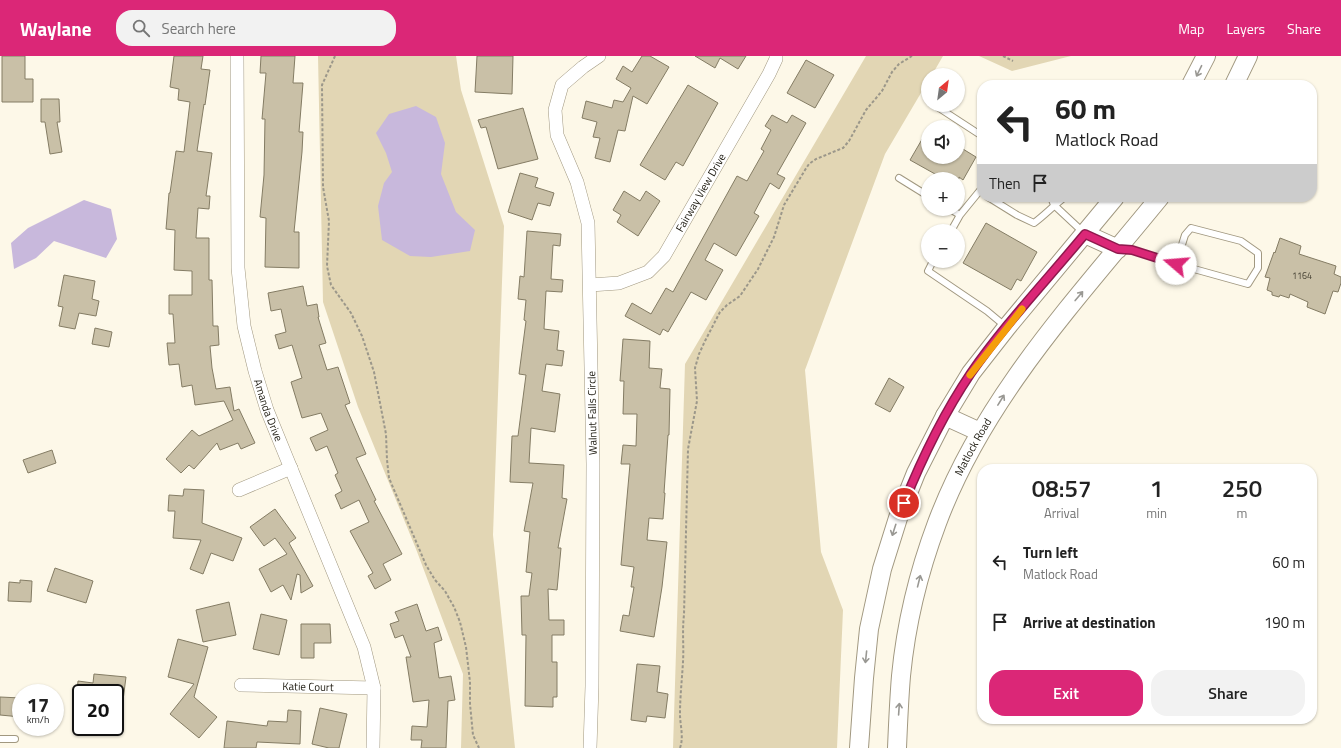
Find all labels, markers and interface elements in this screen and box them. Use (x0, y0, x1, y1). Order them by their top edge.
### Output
search box (116, 10, 396, 46)
text: Waylane (20, 14, 92, 43)
icon: search (130, 17, 152, 39)
text: Search here (162, 17, 236, 40)
text: Map (1178, 18, 1204, 39)
text: Layers (1226, 18, 1265, 39)
text: Share (1287, 18, 1321, 39)
one-way arrow (1195, 64, 1202, 76)
north arrow (921, 68, 965, 112)
map controls (921, 68, 965, 268)
text: 60 m (1055, 87, 1116, 130)
icon: left (989, 96, 1041, 148)
button: sound (921, 120, 965, 164)
text: Matlock Road (1055, 126, 1159, 153)
street label: Fairway View Drive (672, 150, 730, 235)
button: + (921, 172, 965, 216)
text: Then (989, 172, 1021, 195)
icon: arrive (1029, 172, 1051, 194)
button: − (921, 224, 965, 268)
position arrow (1155, 243, 1197, 285)
house number: 1164 (1292, 269, 1312, 282)
one-way arrow (1075, 290, 1083, 301)
street label: Walnut Falls Circle (583, 370, 601, 455)
street label: Amanda Drive (250, 377, 287, 444)
one-way arrow (997, 394, 1005, 405)
street label: Matlock Road (951, 415, 995, 478)
text: 08:57 (1032, 470, 1091, 506)
text: 1 (1150, 470, 1163, 506)
text: 250 (1222, 470, 1262, 506)
pin (887, 486, 921, 520)
icon: arrive (893, 492, 915, 514)
text: Arrival (1044, 503, 1079, 523)
text: min (1146, 503, 1167, 523)
text: m (1237, 503, 1247, 523)
one-way arrow (890, 524, 897, 537)
text: Turn left (1023, 541, 1078, 564)
icon: left (989, 551, 1011, 573)
text: 60 m (1272, 551, 1305, 574)
text: Matlock Road (1023, 564, 1098, 584)
one-way arrow (916, 575, 923, 588)
icon: arrive (989, 611, 1011, 633)
text: Arrive at destination (1023, 611, 1156, 634)
text: 190 m (1264, 611, 1305, 634)
one-way arrow (862, 650, 870, 663)
button: Exit (989, 670, 1143, 716)
button: Share (1151, 670, 1305, 716)
street label: Katie Court (282, 678, 334, 695)
speed limit sign: 20 (72, 684, 124, 736)
text: 17 (27, 689, 49, 720)
one-way arrow (895, 703, 902, 716)
text: km/h (27, 712, 49, 727)

